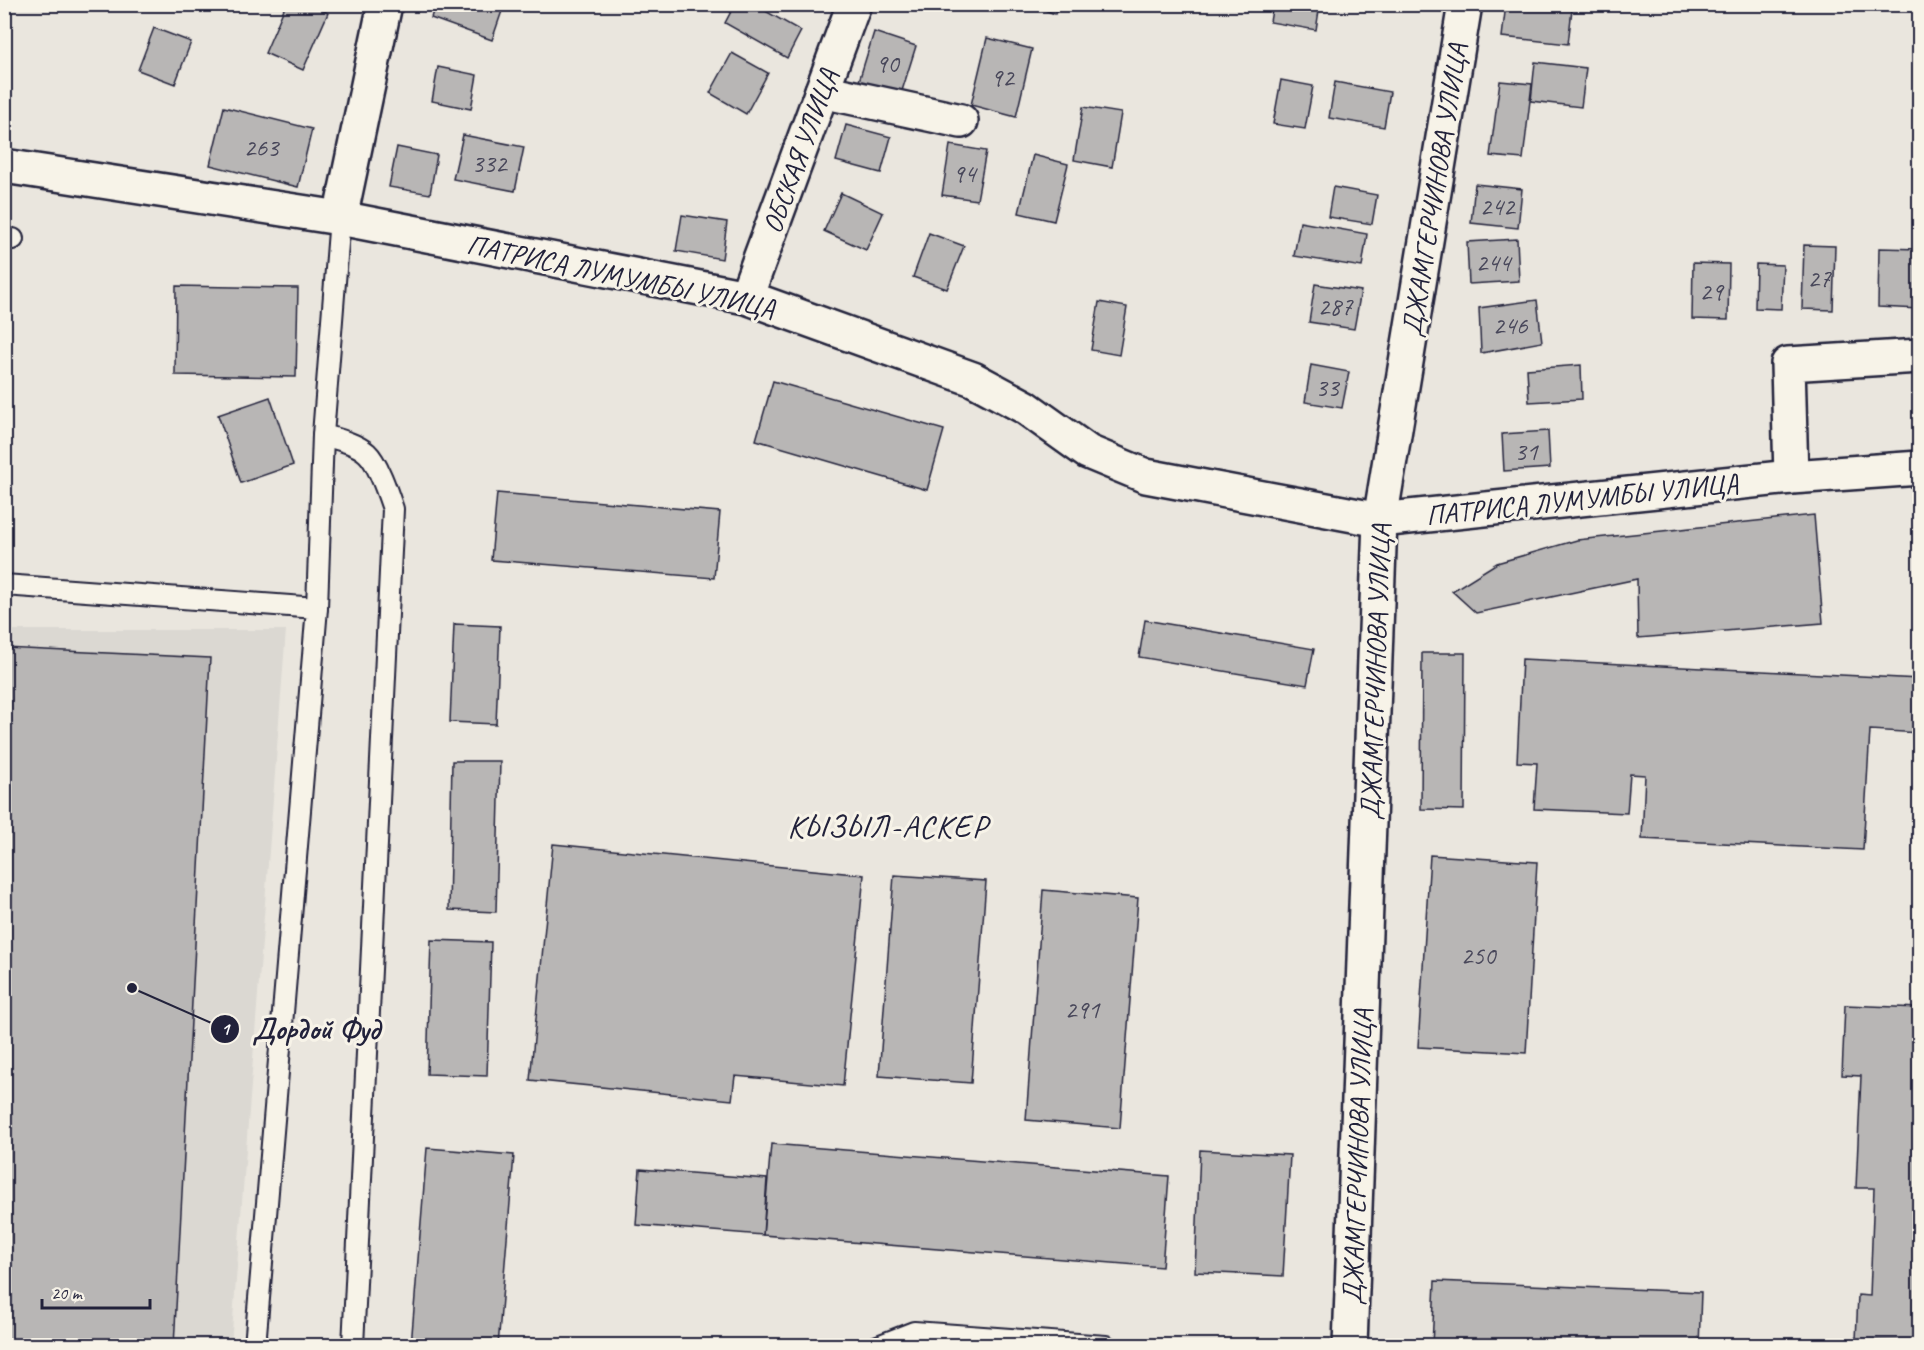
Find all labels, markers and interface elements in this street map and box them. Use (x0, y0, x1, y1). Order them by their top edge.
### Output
street label: ДЖАМГЕРЧИНОВА УЛИЦА (1394, 40, 1475, 339)
house number: 90 (875, 47, 901, 80)
house number: 92 (990, 61, 1016, 94)
street label: ОБСКАЯ УЛИЦА (754, 63, 846, 238)
house number: 263 (243, 131, 281, 164)
house number: 332 (471, 147, 509, 180)
house number: 94 (952, 157, 978, 190)
house number: 242 (1479, 190, 1517, 223)
street label: ПАТРИСА ЛУМУМБЫ УЛИЦА (464, 226, 779, 326)
house number: 244 (1475, 246, 1513, 279)
house number: 27 (1807, 262, 1832, 295)
house number: 29 (1699, 275, 1725, 308)
house number: 287 (1317, 290, 1354, 323)
house number: 246 (1492, 309, 1529, 342)
house number: 33 (1315, 371, 1341, 404)
house number: 31 (1514, 435, 1539, 468)
street label: ПАТРИСА ЛУМУМБЫ УЛИЦА (1424, 465, 1741, 533)
street label: ДЖАМГЕРЧИНОВА УЛИЦА (1352, 523, 1398, 820)
district label: КЫЗЫЛ-АСКЕР (787, 806, 991, 847)
house number: 250 (1460, 939, 1498, 972)
house number: 291 (1064, 993, 1101, 1026)
callout: Дордой Фуд (210, 1005, 392, 1053)
street label: ДЖАМГЕРЧИНОВА УЛИЦА (1334, 1008, 1380, 1305)
text: Дордой Фуд (252, 1010, 383, 1048)
text: 1 (221, 1018, 231, 1040)
scale bar (42, 1272, 150, 1310)
text: 20 m (51, 1282, 84, 1304)

